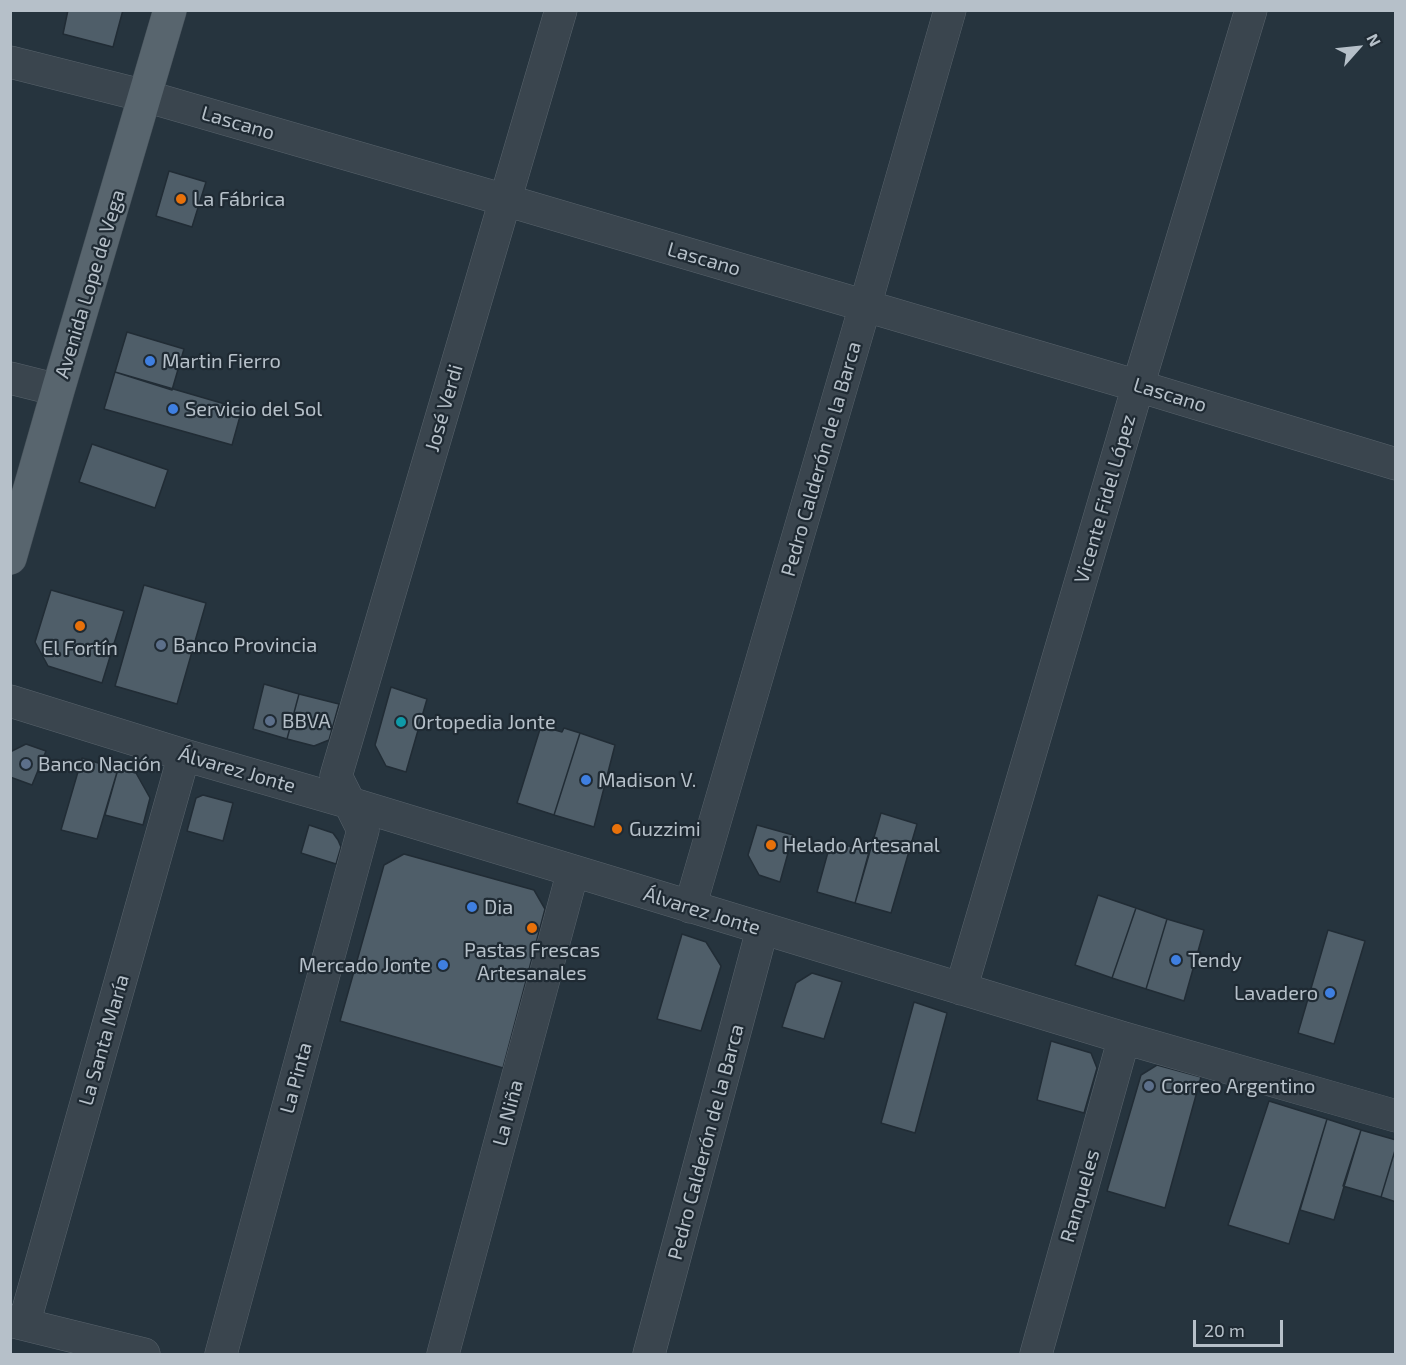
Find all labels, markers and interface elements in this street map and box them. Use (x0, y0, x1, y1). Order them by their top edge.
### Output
north arrow (1328, 18, 1388, 78)
text: N (1363, 30, 1386, 49)
street label: Lascano (199, 101, 277, 145)
street label: Avenida Lope de Vega (50, 187, 130, 381)
place label: La Fábrica (193, 187, 285, 211)
marker: La Fábrica (174, 192, 188, 206)
street label: Lascano (665, 237, 743, 281)
street label: Pedro Calderón de la Barca (776, 339, 866, 579)
place label: Martin Fierro (162, 349, 281, 373)
marker: Martin Fierro (143, 354, 157, 368)
street label: José Verdi (420, 361, 468, 455)
street label: Lascano (1131, 373, 1209, 417)
place label: Servicio del Sol (185, 397, 322, 421)
marker: Servicio del Sol (166, 402, 180, 416)
street label: Vicente Fidel López (1069, 412, 1141, 586)
marker: El Fortín (73, 619, 87, 633)
place label: Banco Provincia (173, 633, 317, 657)
place label: El Fortín (42, 636, 118, 660)
marker: Banco Provincia (154, 638, 168, 652)
place label: BBVA (282, 709, 331, 733)
place label: Ortopedia Jonte (413, 710, 556, 734)
marker: BBVA (263, 714, 277, 728)
marker: Ortopedia Jonte (394, 715, 408, 729)
street label: Álvarez Jonte (176, 742, 298, 798)
place label: Banco Nación (38, 752, 161, 776)
marker: Banco Nación (19, 757, 33, 771)
place label: Madison V. (598, 768, 696, 792)
marker: Madison V. (579, 773, 593, 787)
place label: Guzzimi (629, 817, 701, 841)
marker: Guzzimi (610, 822, 624, 836)
place label: Helado Artesanal (783, 833, 940, 857)
marker: Helado Artesanal (764, 838, 778, 852)
street label: Álvarez Jonte (641, 882, 763, 940)
place label: Dia (484, 895, 513, 919)
marker: Dia (465, 900, 479, 914)
marker: Pastas Frescas Artesanales (525, 921, 539, 935)
place label: Pastas Frescas Artesanales (464, 938, 600, 985)
place label: Tendy (1188, 948, 1242, 972)
place label: Mercado Jonte (299, 953, 431, 977)
marker: Tendy (1169, 953, 1183, 967)
marker: Mercado Jonte (436, 958, 450, 972)
street label: La Santa María (74, 972, 134, 1108)
place label: Lavadero (1234, 981, 1318, 1005)
marker: Lavadero (1323, 986, 1337, 1000)
street label: Pedro Calderón de la Barca (663, 1021, 749, 1263)
street label: La Pinta (275, 1040, 317, 1116)
place label: Correo Argentino (1161, 1074, 1315, 1098)
street label: La Niña (488, 1077, 528, 1149)
marker: Correo Argentino (1142, 1079, 1156, 1093)
street label: Ranqueles (1055, 1147, 1105, 1245)
scale bar (1196, 1308, 1286, 1346)
text: 20 m (1204, 1319, 1245, 1341)

